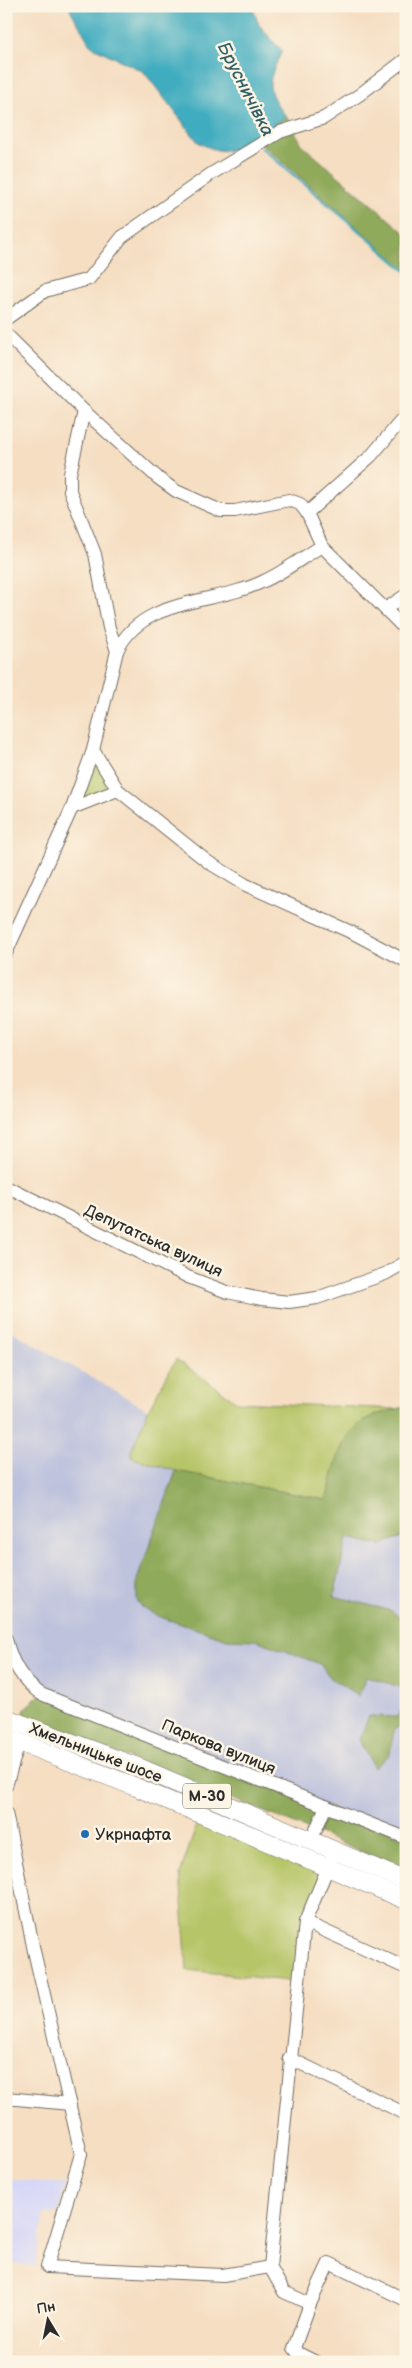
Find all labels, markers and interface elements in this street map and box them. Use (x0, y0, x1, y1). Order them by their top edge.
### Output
water label: Брусничівка (213, 38, 278, 140)
street label: Депутатська вулиця (81, 1201, 226, 1282)
street label: Паркова вулиця (159, 1716, 278, 1779)
street label: Хмельницьке шосе (26, 1719, 165, 1788)
road number: М-30 (183, 1784, 231, 1808)
place label: Укрнафта (95, 1826, 172, 1845)
marker: Укрнафта (79, 1828, 91, 1840)
north arrow (22, 2296, 72, 2346)
text: Пн (35, 2298, 56, 2318)

